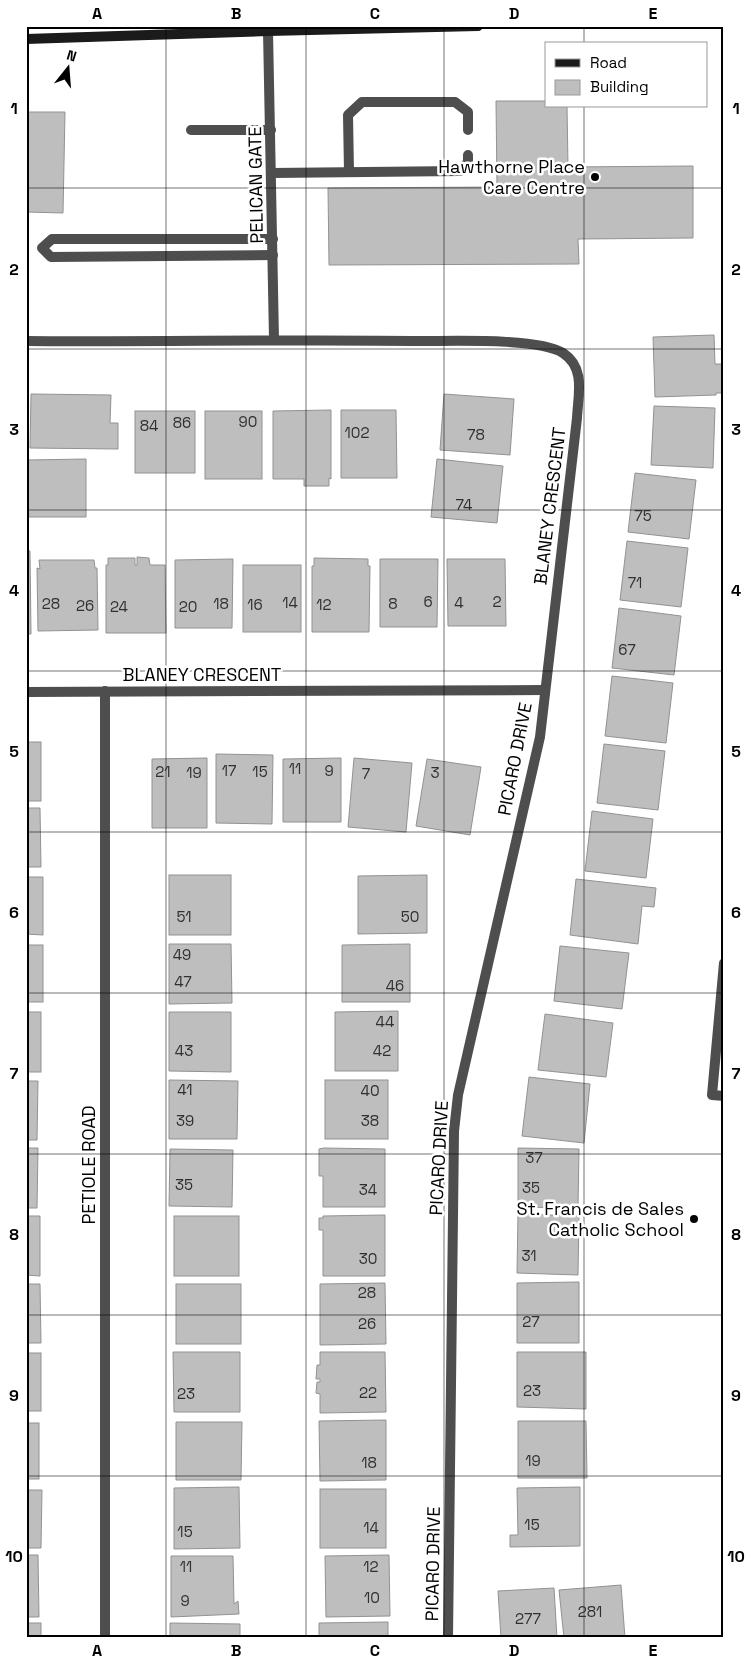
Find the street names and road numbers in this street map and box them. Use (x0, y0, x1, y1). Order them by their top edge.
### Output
street label: PELICAN GATE (243, 126, 268, 244)
street label: BLANEY CRESCENT (528, 425, 571, 586)
street label: BLANEY CRESCENT (123, 663, 282, 686)
street label: PICARO DRIVE (492, 700, 537, 818)
street label: PICARO DRIVE (424, 1100, 453, 1216)
street label: PETIOLE ROAD (77, 1105, 100, 1225)
street label: PICARO DRIVE (420, 1506, 445, 1622)

